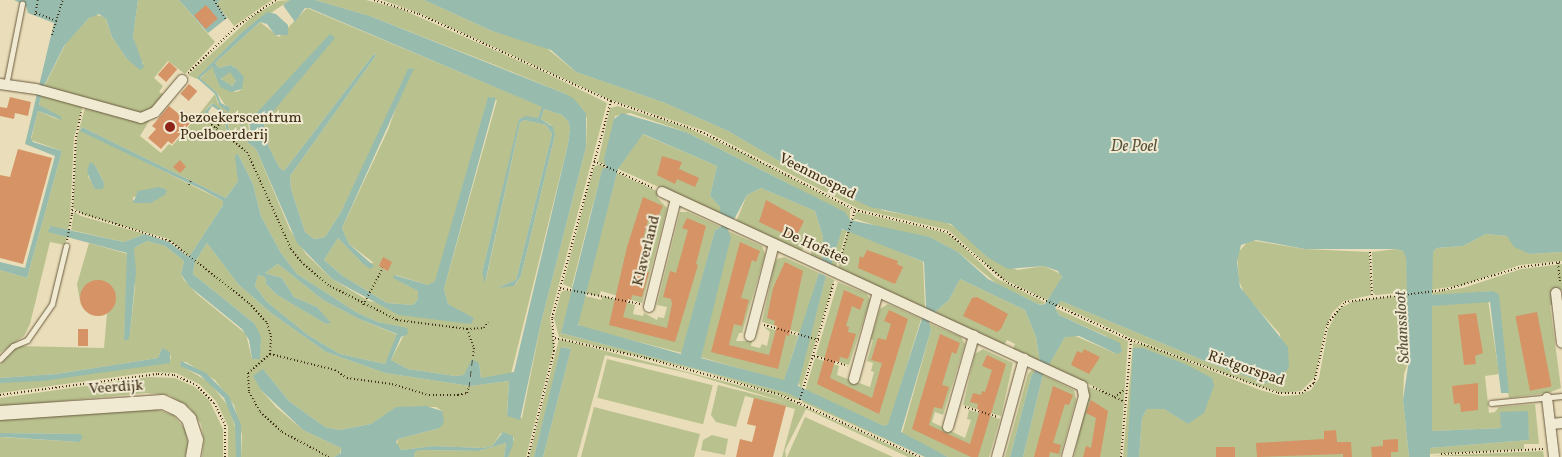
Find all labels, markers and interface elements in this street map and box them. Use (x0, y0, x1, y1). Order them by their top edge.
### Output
place label: bezoekerscentrum Poelboerderij (180, 109, 302, 144)
marker: bezoekerscentrum Poelboerderij (164, 121, 176, 133)
water label: De Poel (1111, 137, 1157, 157)
street label: Veenmospad (775, 150, 859, 204)
street label: Klaverland (630, 214, 664, 288)
street label: De Hofstee (779, 224, 851, 270)
water label: Schanssloot (1392, 290, 1414, 364)
street label: Rietgorspad (1205, 347, 1287, 391)
street label: Veerdijk (88, 377, 144, 399)

